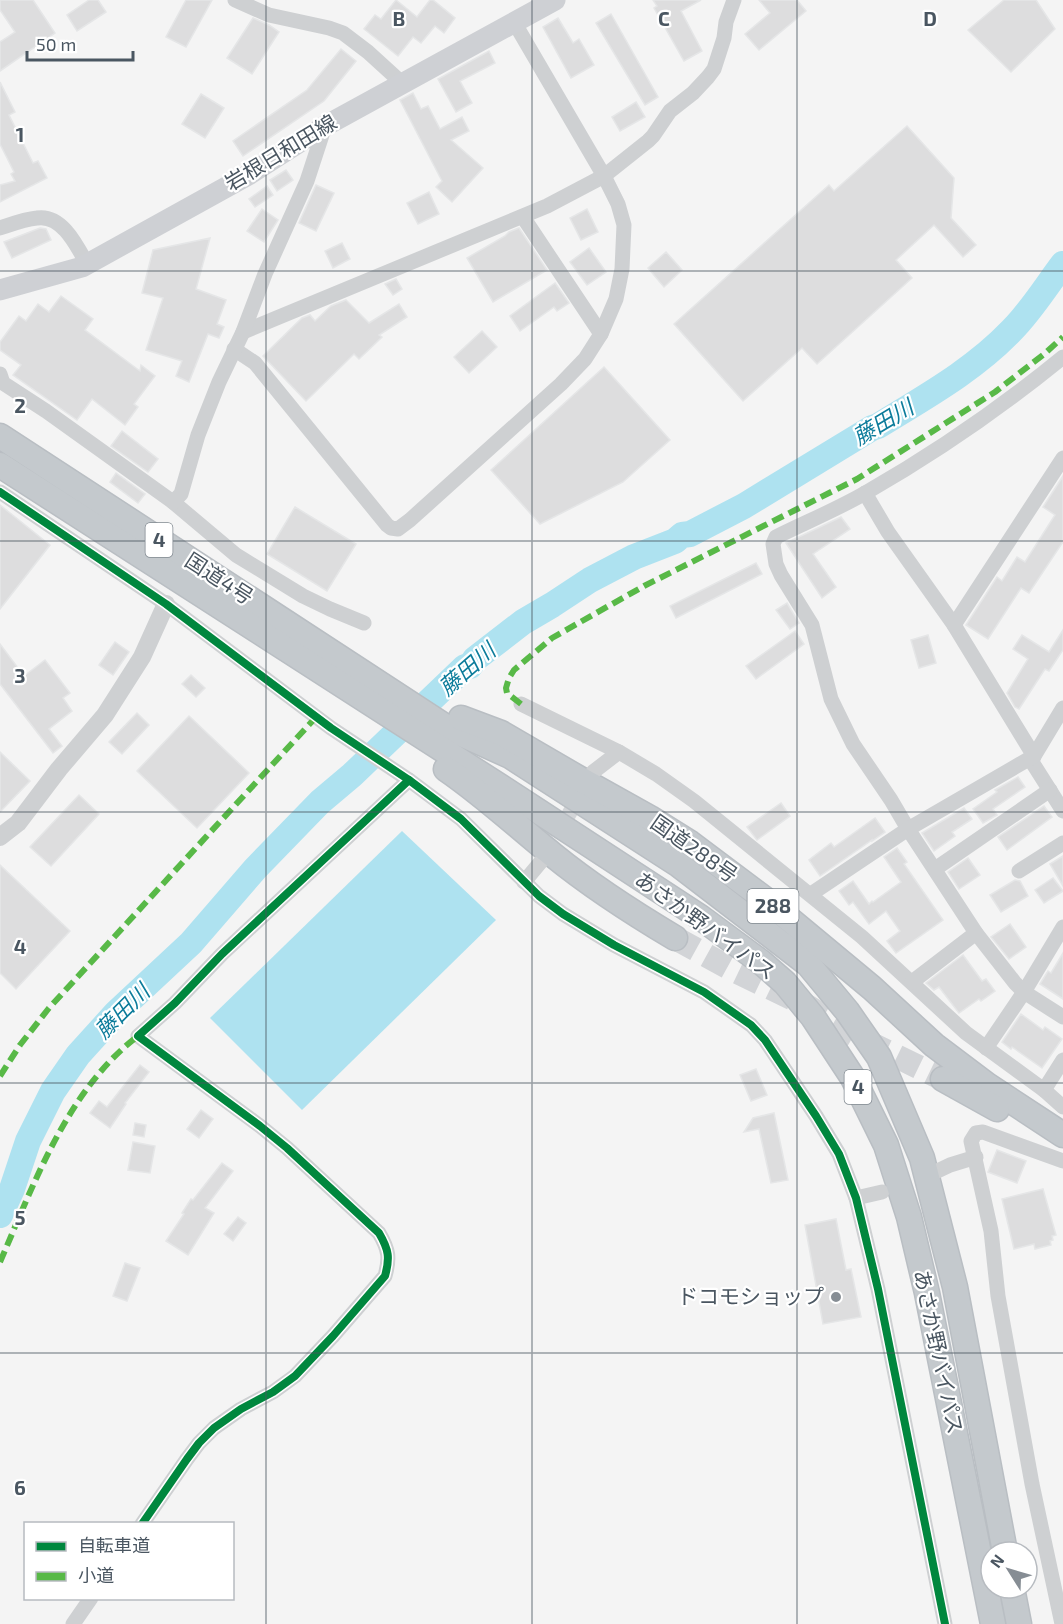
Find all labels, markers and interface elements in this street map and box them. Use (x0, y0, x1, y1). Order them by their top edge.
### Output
text: B (393, 6, 405, 30)
text: C (658, 6, 670, 30)
text: D (923, 6, 937, 30)
scale bar (27, 24, 134, 62)
text: 50 m (36, 33, 76, 55)
street label: 岩根日和田線 (220, 109, 341, 195)
text: 1 (16, 122, 24, 146)
water label: 藤田川 (847, 392, 919, 449)
text: 2 (14, 393, 26, 417)
road number: 4 (146, 523, 172, 557)
street label: 国道4号 (181, 547, 258, 609)
water label: 藤田川 (433, 635, 501, 700)
text: 3 (14, 663, 26, 687)
street label: 国道288号 (647, 809, 743, 887)
street label: あさか野バイパス (631, 865, 781, 984)
road number: 288 (748, 889, 798, 923)
text: 4 (14, 934, 27, 958)
water label: 藤田川 (89, 976, 155, 1043)
road number: 4 (844, 1070, 872, 1104)
text: 5 (14, 1205, 26, 1229)
street label: あさか野バイパス (910, 1267, 969, 1436)
place label: ドコモショップ (677, 1283, 824, 1308)
marker: ドコモショップ (829, 1290, 843, 1304)
text: 6 (14, 1475, 26, 1499)
legend (24, 1522, 234, 1600)
text: 自転車道 (78, 1534, 150, 1556)
north arrow (979, 1540, 1039, 1600)
text: N (986, 1550, 1008, 1571)
text: 小道 (78, 1564, 114, 1586)

